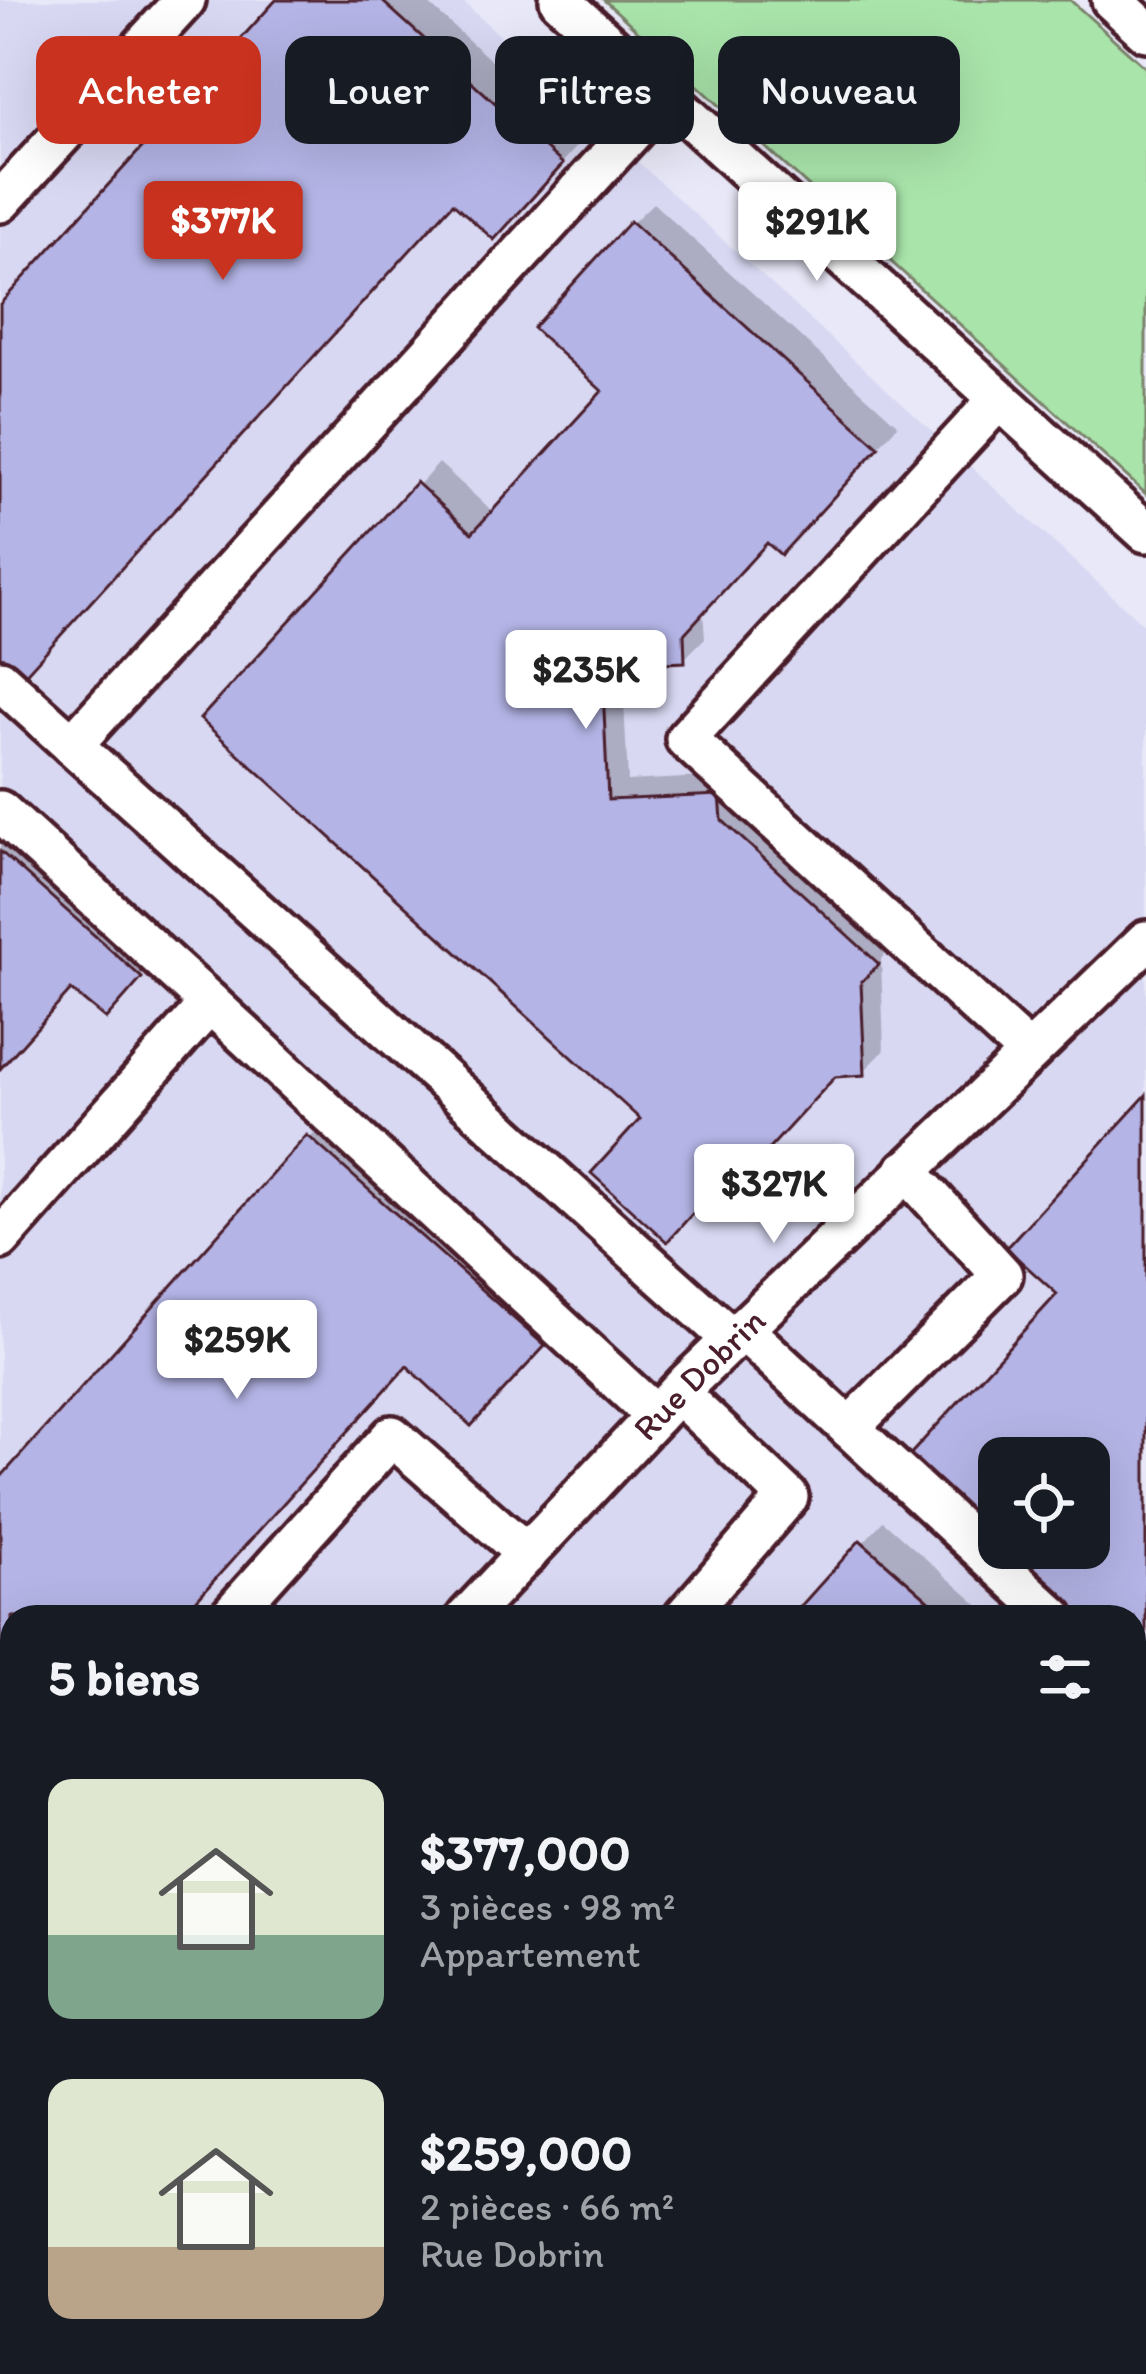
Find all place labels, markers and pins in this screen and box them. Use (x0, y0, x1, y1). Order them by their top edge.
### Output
pin: $377K (139, 181, 307, 283)
pin: $291K (733, 182, 901, 284)
pin: $235K (502, 630, 670, 732)
pin: $327K (690, 1144, 858, 1246)
pin: $259K (153, 1300, 321, 1402)

